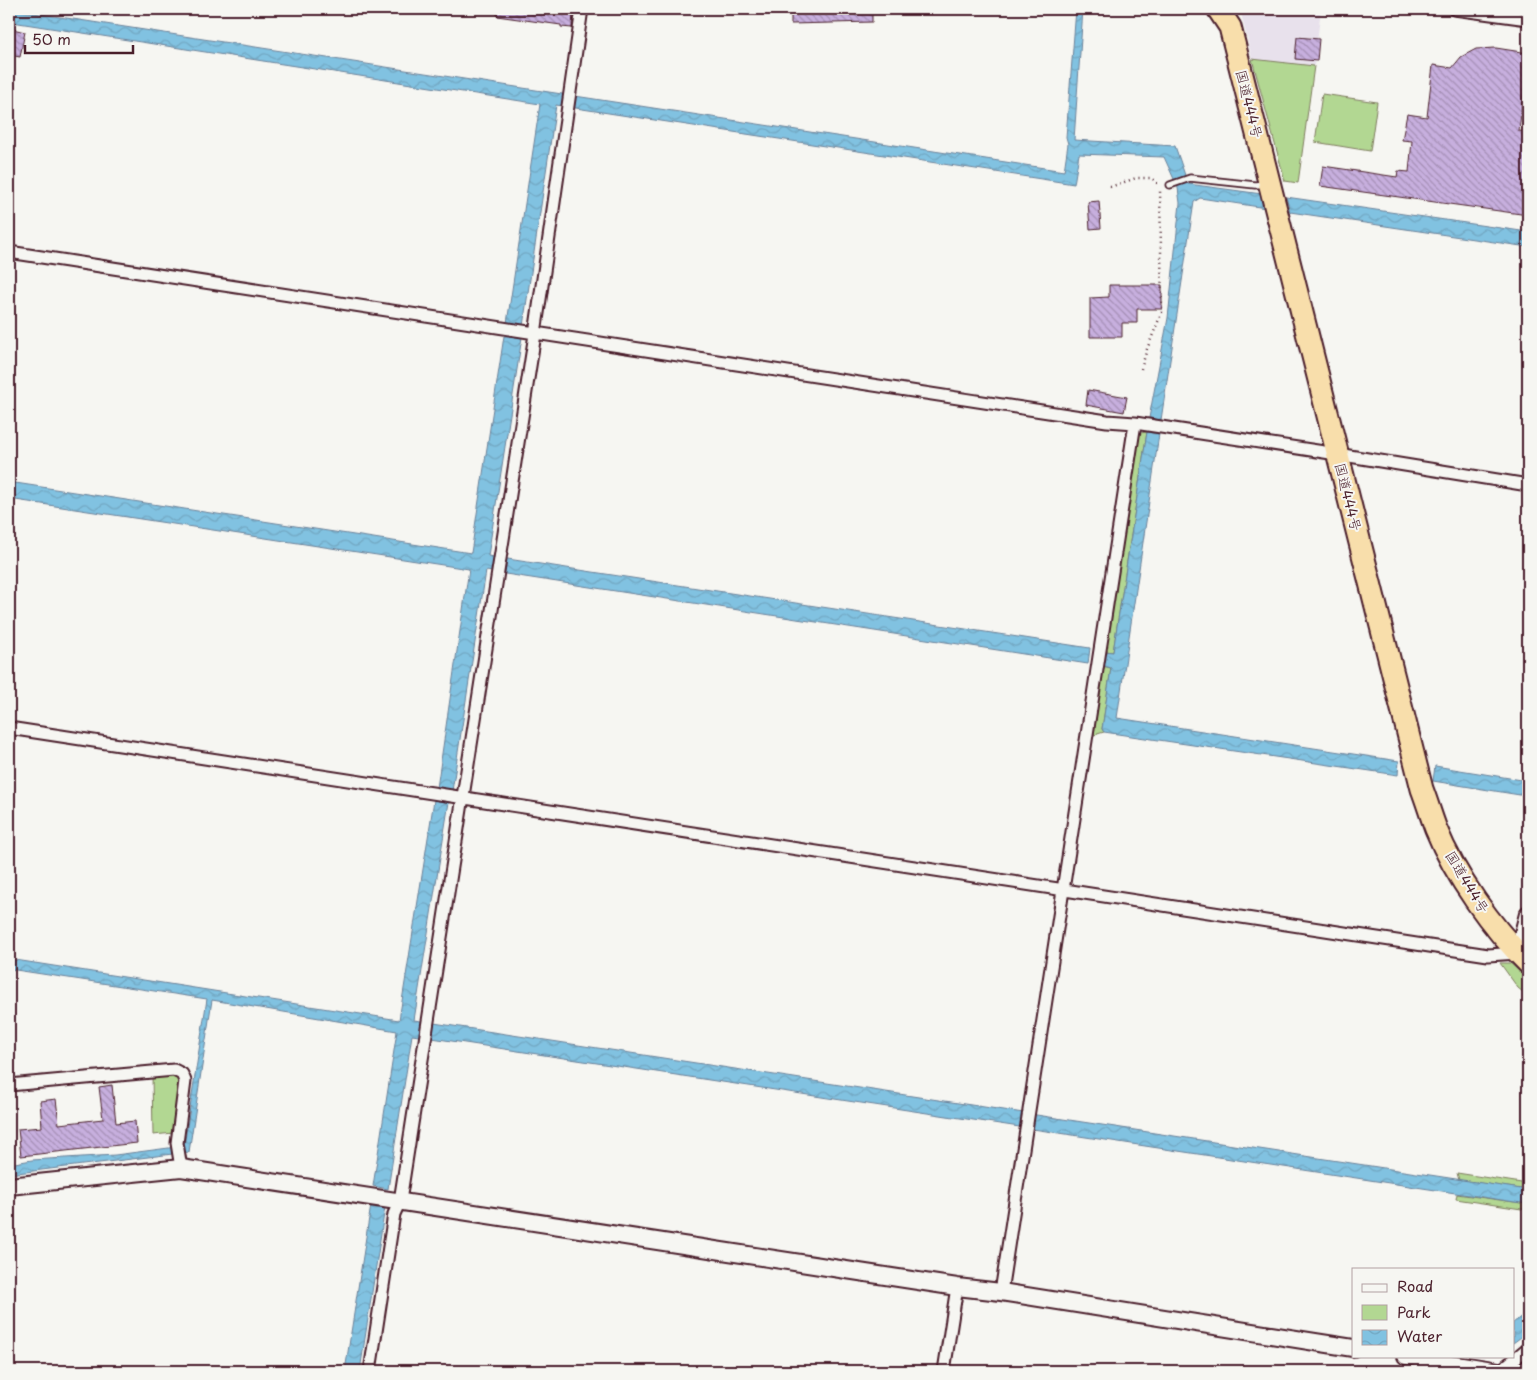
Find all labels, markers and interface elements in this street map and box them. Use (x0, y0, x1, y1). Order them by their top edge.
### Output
scale bar (25, 22, 132, 54)
text: 50 m (32, 27, 71, 50)
street label: 国道444号 (1231, 67, 1268, 140)
street label: 国道444号 (1330, 460, 1367, 533)
street label: 国道444号 (1440, 846, 1494, 917)
legend (1352, 1268, 1514, 1358)
text: Road (1397, 1274, 1433, 1297)
text: Park (1397, 1300, 1431, 1323)
text: Water (1397, 1324, 1442, 1347)

